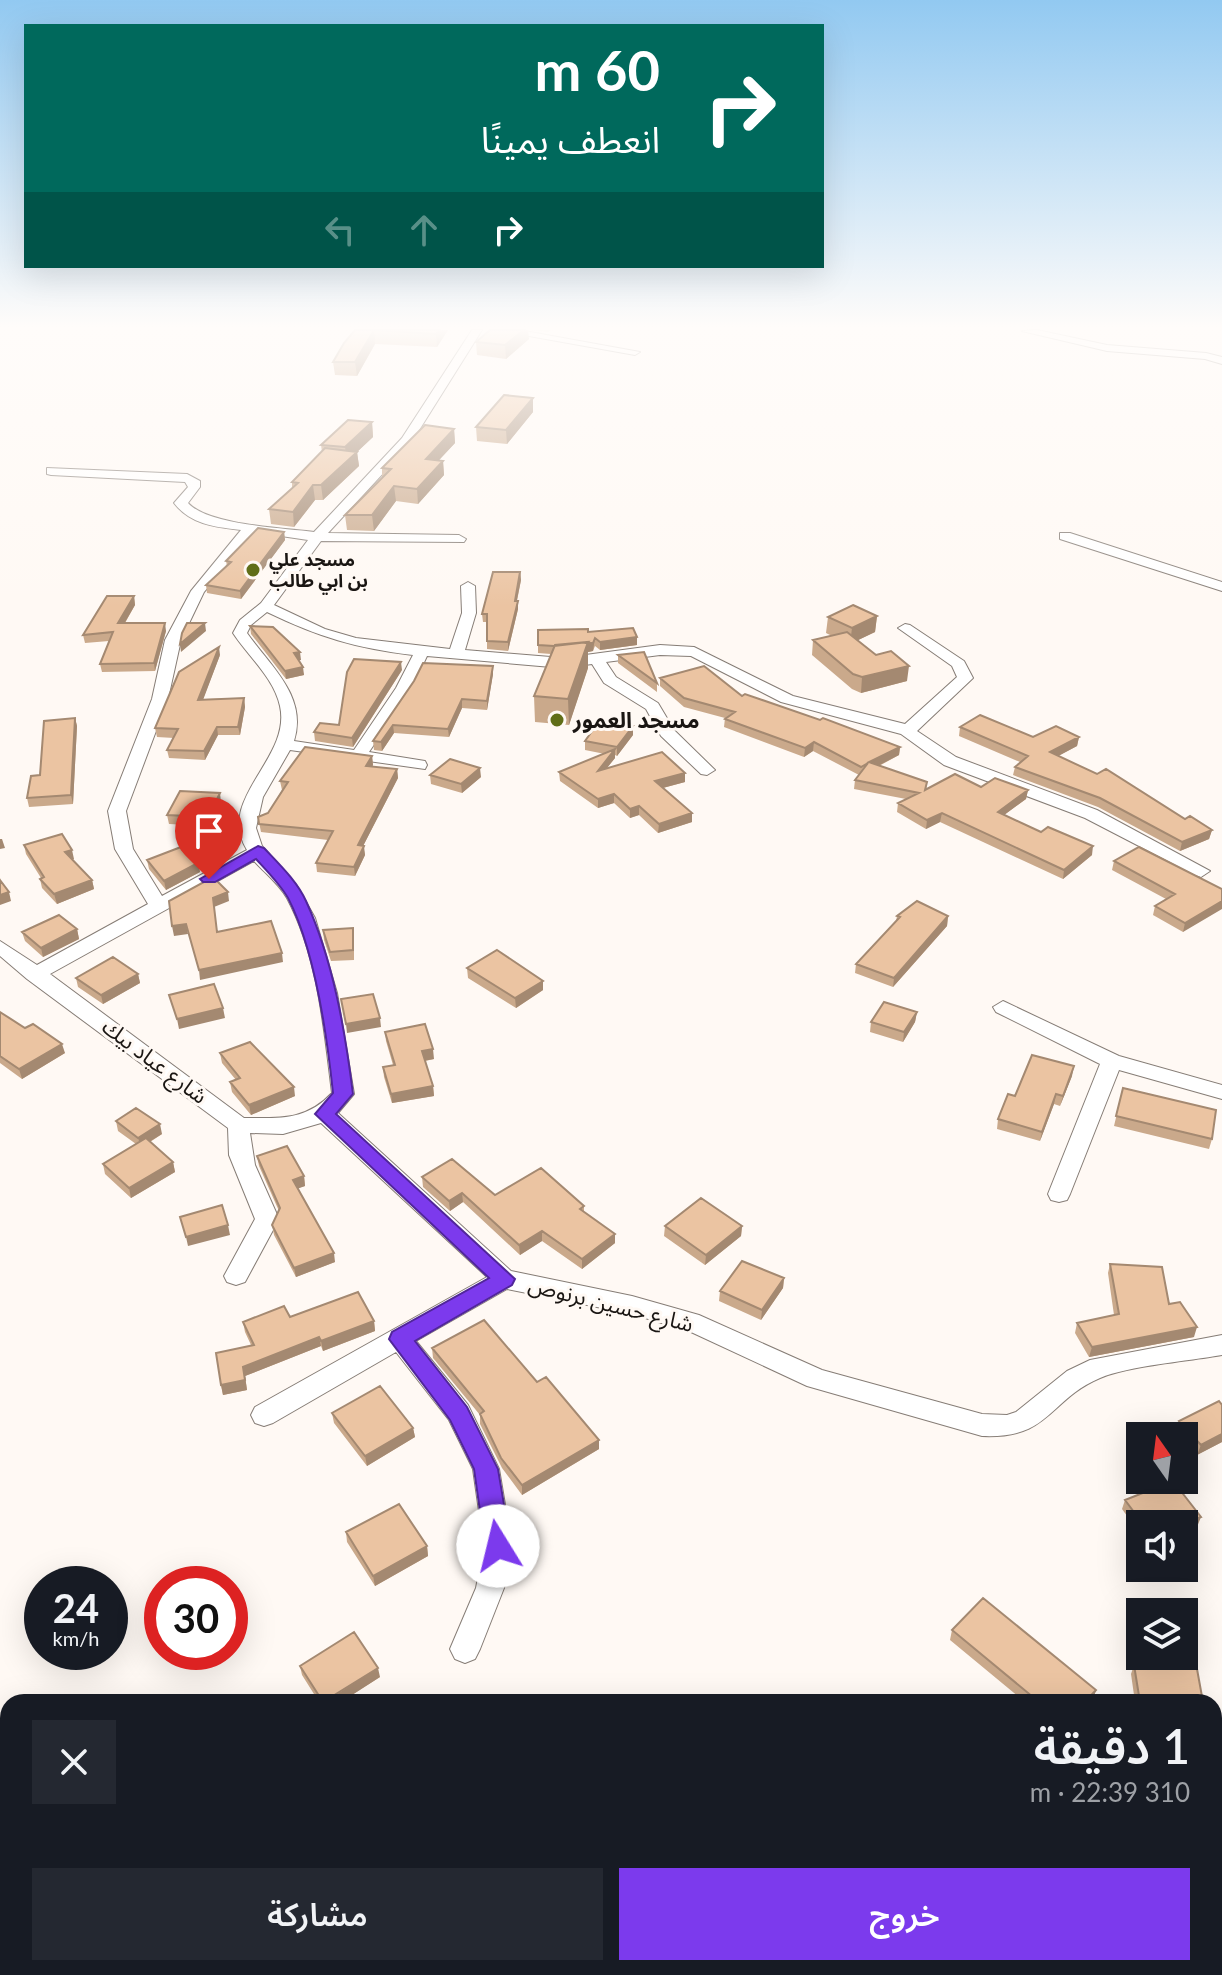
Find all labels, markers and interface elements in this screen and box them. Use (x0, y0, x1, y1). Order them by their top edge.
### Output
text: 60 m (535, 36, 660, 103)
icon: right (688, 56, 792, 160)
text: انعطف يمينًا (481, 117, 660, 161)
icon: left (318, 208, 362, 252)
icon: ahead (402, 208, 446, 252)
icon: right (486, 208, 530, 252)
place label: مسجد علي بن ابي طالب (269, 548, 368, 595)
marker: مسجد علي بن ابي طالب (244, 561, 262, 579)
place label: مسجد العمور (572, 706, 699, 734)
marker: مسجد العمور (548, 711, 566, 729)
pin (175, 797, 243, 879)
icon: arrive (187, 809, 231, 853)
street label: شارع عياد بيك (95, 1012, 213, 1112)
street label: شارع حسين برنوص (525, 1270, 696, 1341)
north arrow (1126, 1422, 1198, 1494)
map controls (1126, 1422, 1198, 1670)
position arrow (456, 1504, 540, 1588)
button: sound (1126, 1510, 1198, 1582)
speed limit sign: 30 (144, 1566, 248, 1670)
text: 24 (53, 1584, 99, 1632)
button: layers (1126, 1598, 1198, 1670)
text: km/h (53, 1626, 99, 1650)
text: 1 دقيقة (1034, 1717, 1190, 1774)
button: close (32, 1720, 116, 1804)
text: 310 m · 22:39 (1030, 1776, 1190, 1808)
button: مشاركة (32, 1868, 603, 1960)
button: خروج (619, 1868, 1190, 1960)

